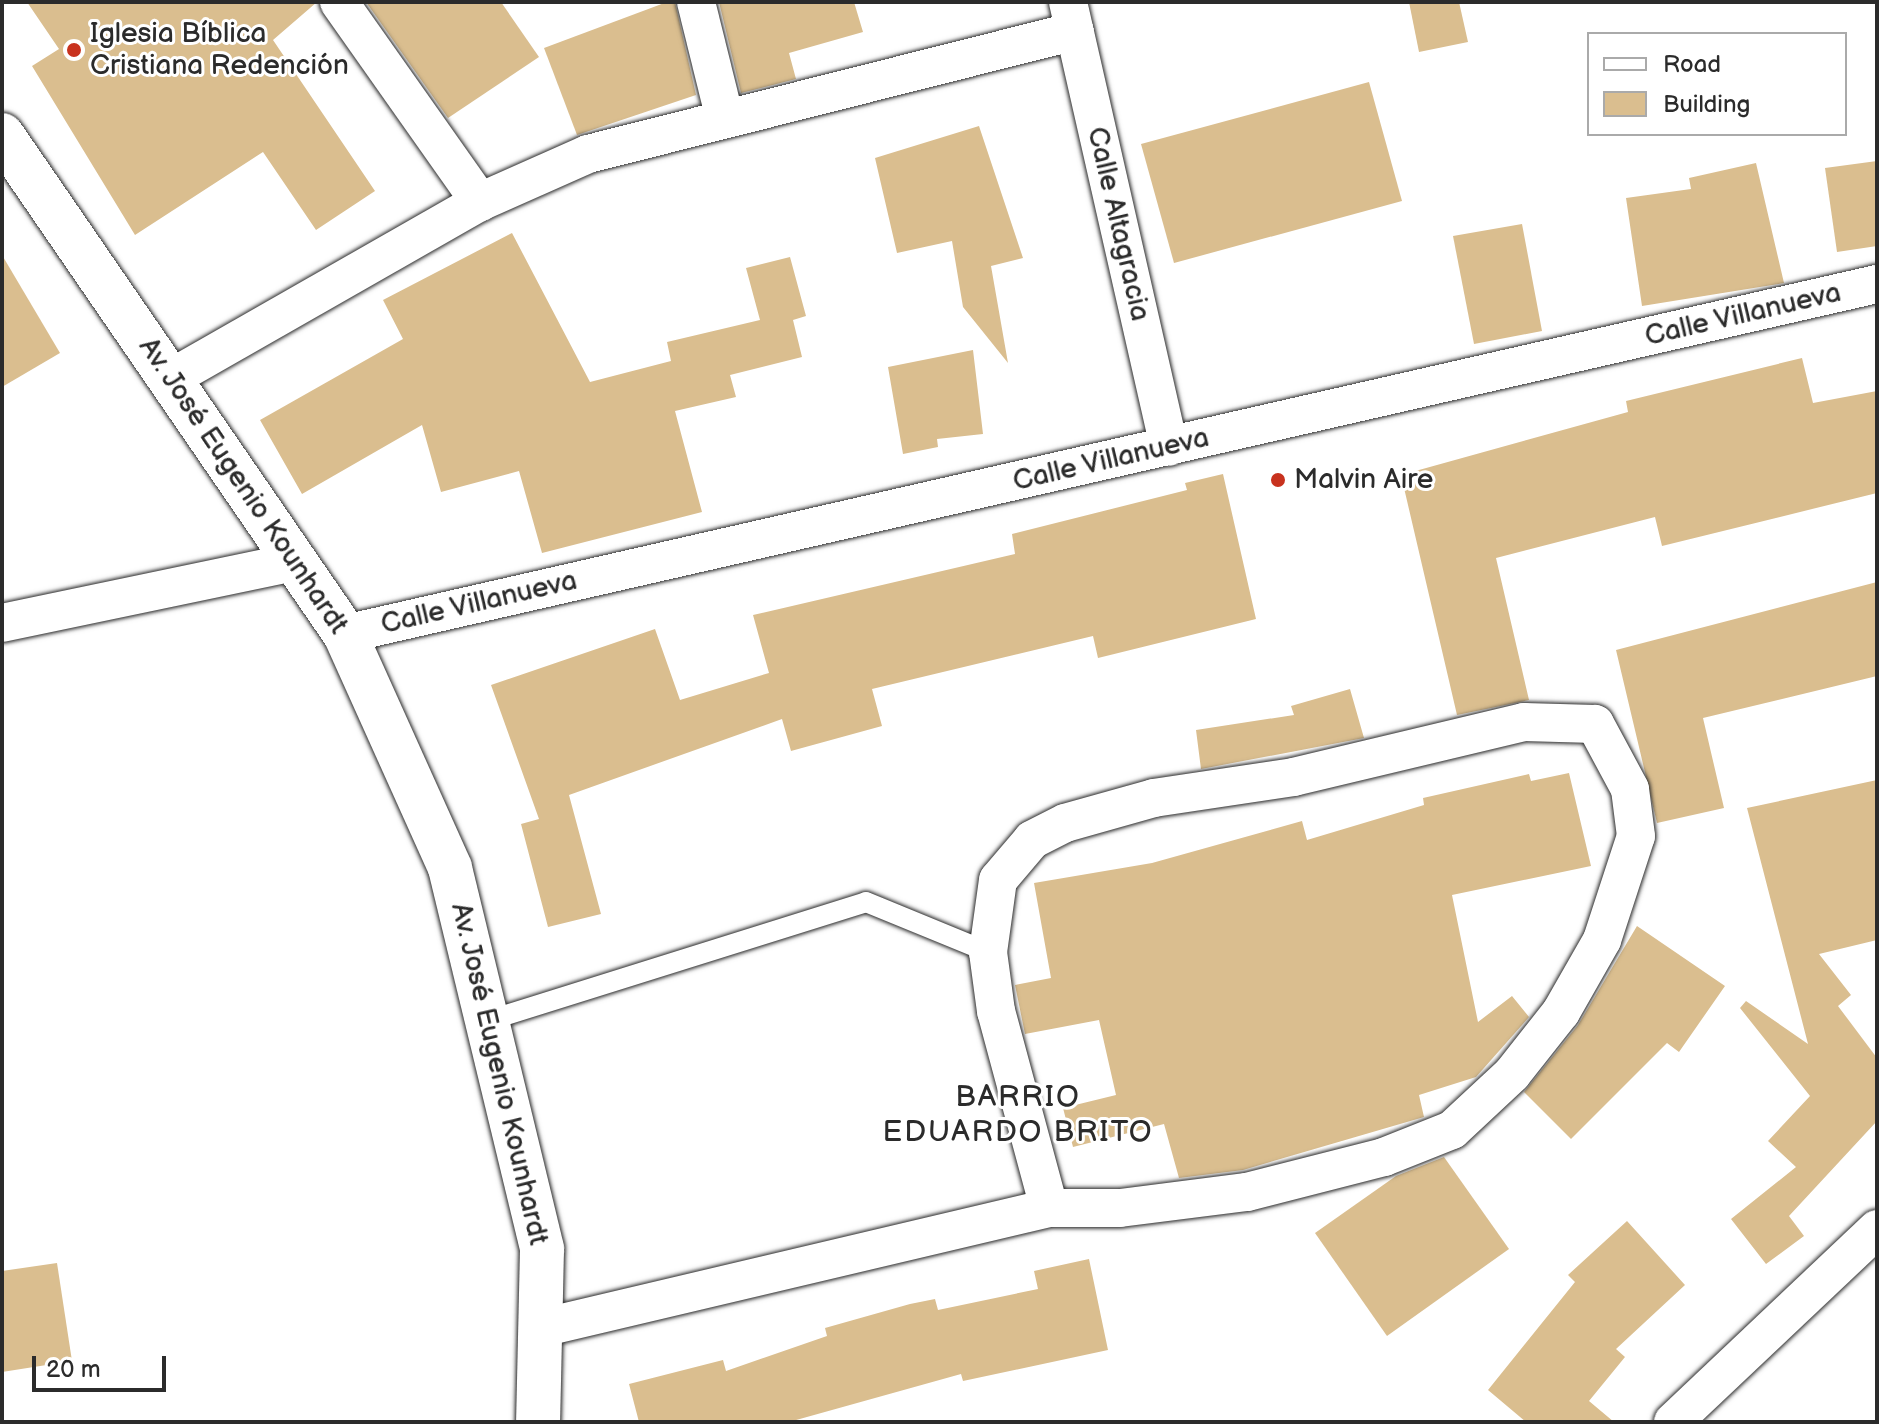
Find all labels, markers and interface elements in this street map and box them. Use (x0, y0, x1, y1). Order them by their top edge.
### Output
place label: Iglesia Bíblica Cristiana Redención (90, 17, 349, 83)
legend (1587, 32, 1847, 136)
marker: Iglesia Bíblica Cristiana Redención (65, 41, 83, 59)
text: Road (1663, 50, 1721, 79)
text: Building (1663, 90, 1750, 119)
street label: Calle Altagracia (1079, 124, 1157, 324)
street label: Calle Villanueva (1641, 276, 1845, 354)
street label: Av. José Eugenio Kounhardt (131, 331, 355, 641)
street label: Calle Villanueva (1009, 421, 1213, 499)
place label: Malvin Aire (1294, 463, 1433, 497)
marker: Malvin Aire (1269, 471, 1287, 489)
street label: Calle Villanueva (377, 564, 581, 642)
street label: Av. José Eugenio Kounhardt (443, 899, 555, 1249)
district label: BARRIO EDUARDO BRITO (882, 1079, 1154, 1150)
scale bar (36, 1340, 170, 1390)
text: 20 m (46, 1355, 101, 1384)

